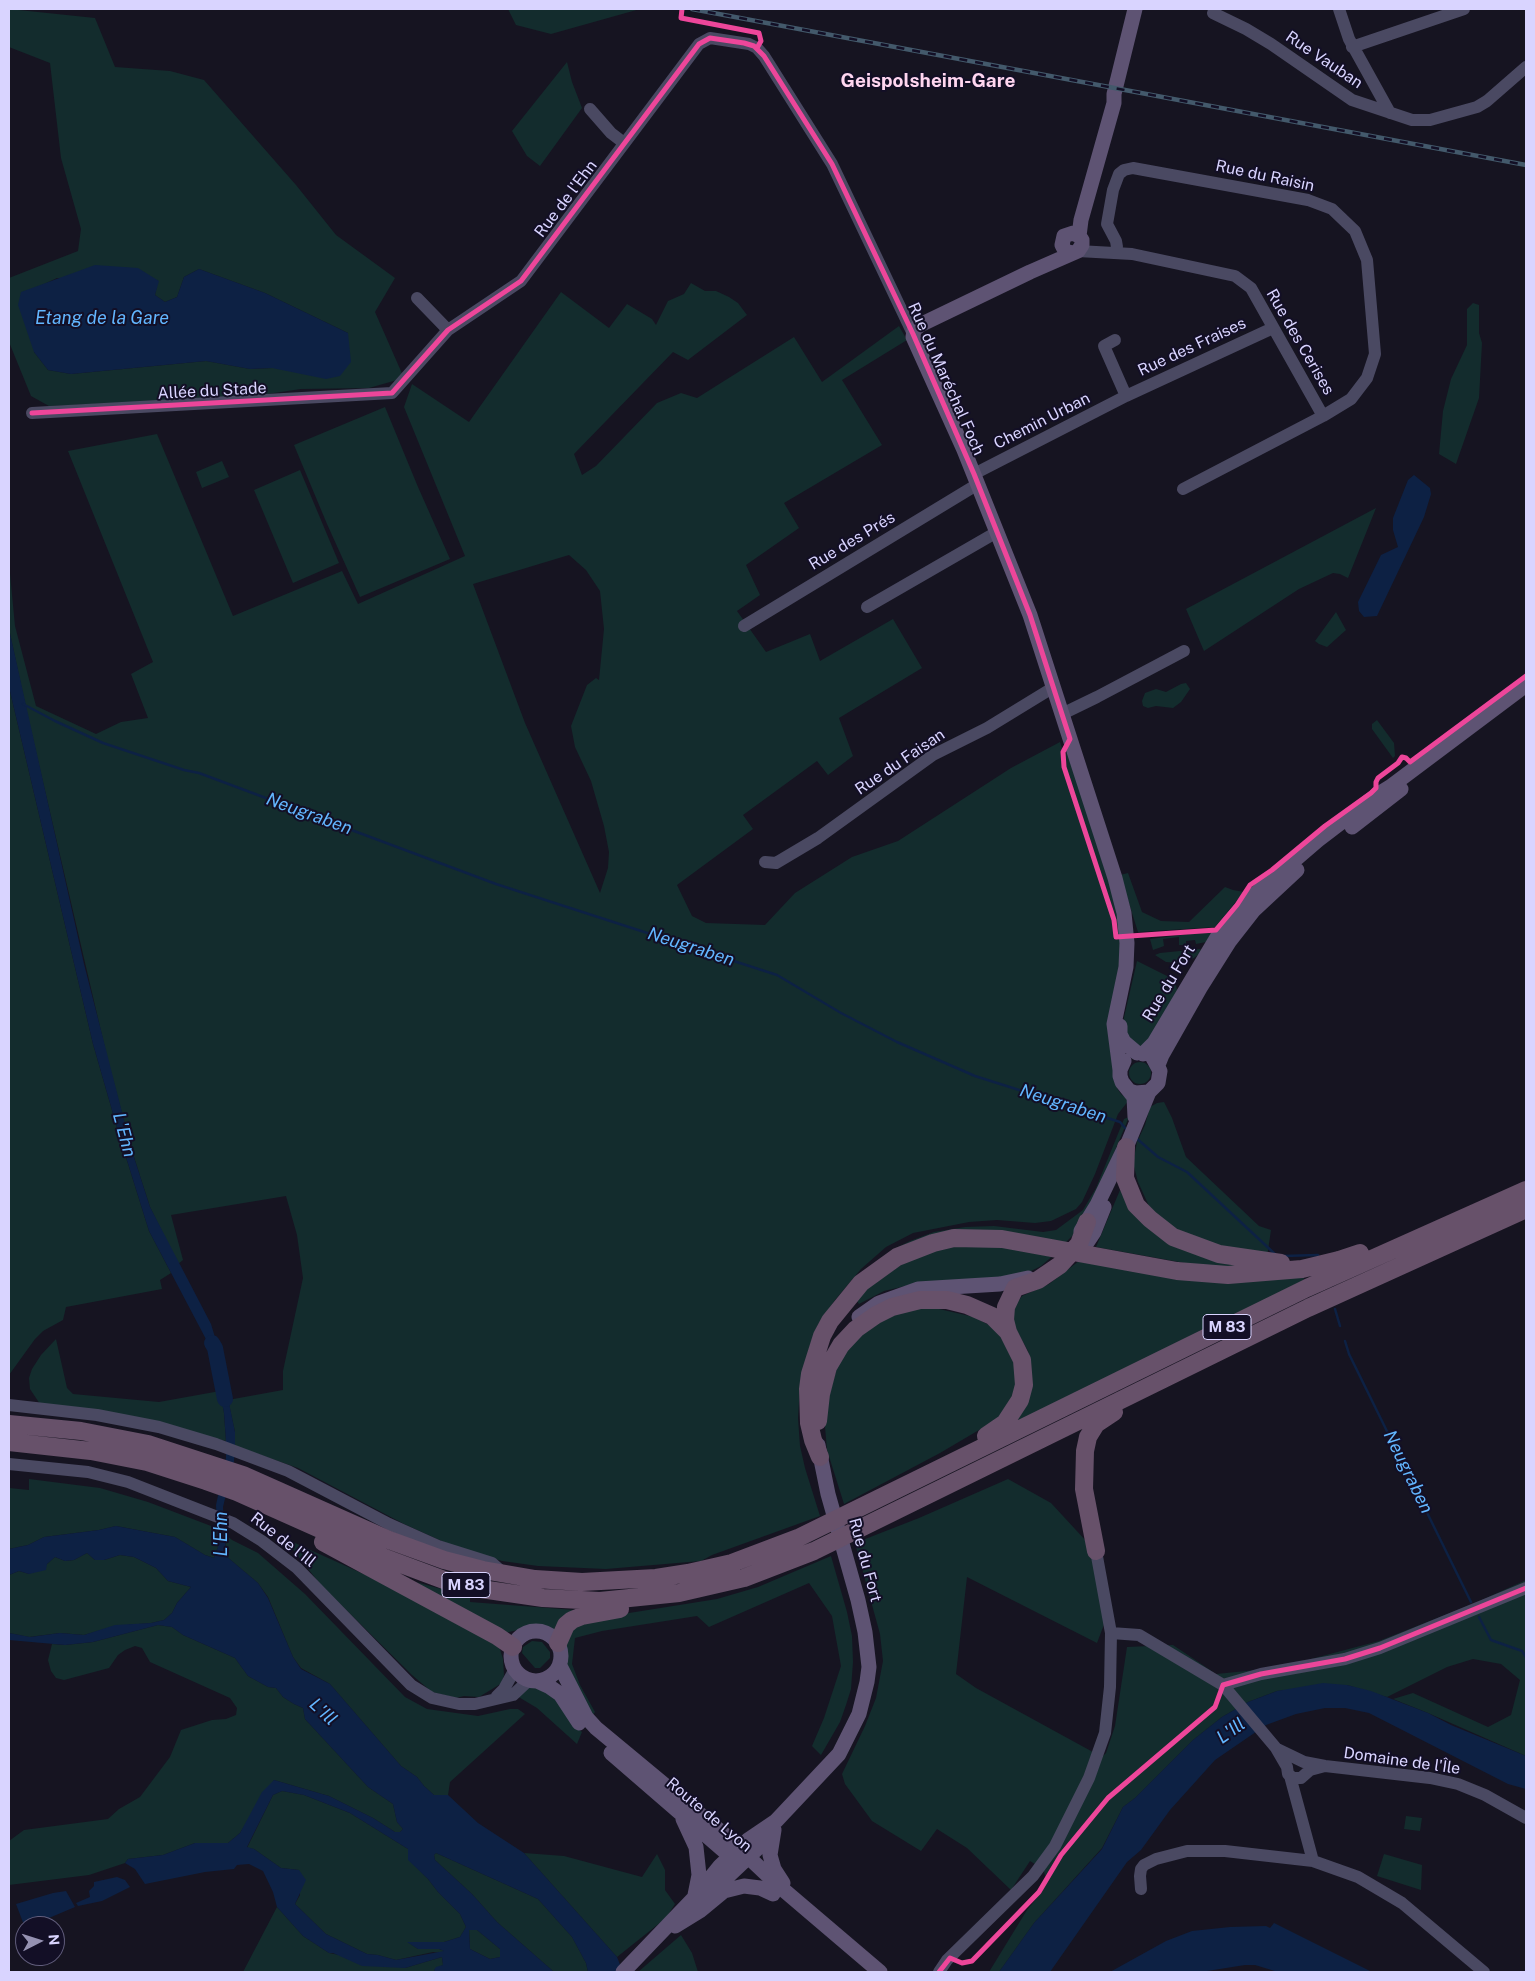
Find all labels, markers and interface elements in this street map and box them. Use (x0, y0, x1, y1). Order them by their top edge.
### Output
street label: Rue Vauban (1282, 27, 1366, 93)
district label: Geispolsheim-Gare (841, 70, 1015, 92)
street label: Rue du Raisin (1214, 156, 1316, 196)
street label: Rue de l'Ehn (531, 157, 601, 241)
street label: Rue des Cerises (1262, 286, 1338, 398)
street label: Rue du Maréchal Foch (904, 300, 988, 458)
water label: Etang de la Gare (35, 307, 169, 329)
street label: Rue des Fraises (1135, 314, 1249, 380)
street label: Allée du Stade (157, 379, 267, 403)
street label: Chemin Urban (991, 389, 1093, 453)
street label: Rue des Prés (806, 508, 898, 574)
street label: Rue du Faisan (852, 725, 948, 799)
water label: Neugraben (263, 788, 355, 840)
water label: Neugraben (645, 923, 737, 971)
street label: Rue du Fort (1139, 941, 1199, 1025)
water label: Neugraben (1017, 1080, 1109, 1128)
water label: L'Ehn (108, 1110, 140, 1160)
road number: M 83 (1203, 1314, 1251, 1340)
water label: Neugraben (1379, 1427, 1437, 1517)
street label: Rue de l'Ill (247, 1509, 319, 1571)
water label: L'Ehn (210, 1511, 232, 1557)
street label: Rue du Fort (845, 1516, 885, 1604)
road number: M 83 (442, 1572, 490, 1598)
water label: L'Ill (305, 1694, 341, 1730)
water label: L'Ill (1213, 1714, 1249, 1748)
street label: Domaine de l'Île (1342, 1743, 1462, 1779)
street label: Route de Lyon (662, 1774, 756, 1856)
north arrow (15, 1916, 65, 1966)
text: N (45, 1934, 62, 1946)

